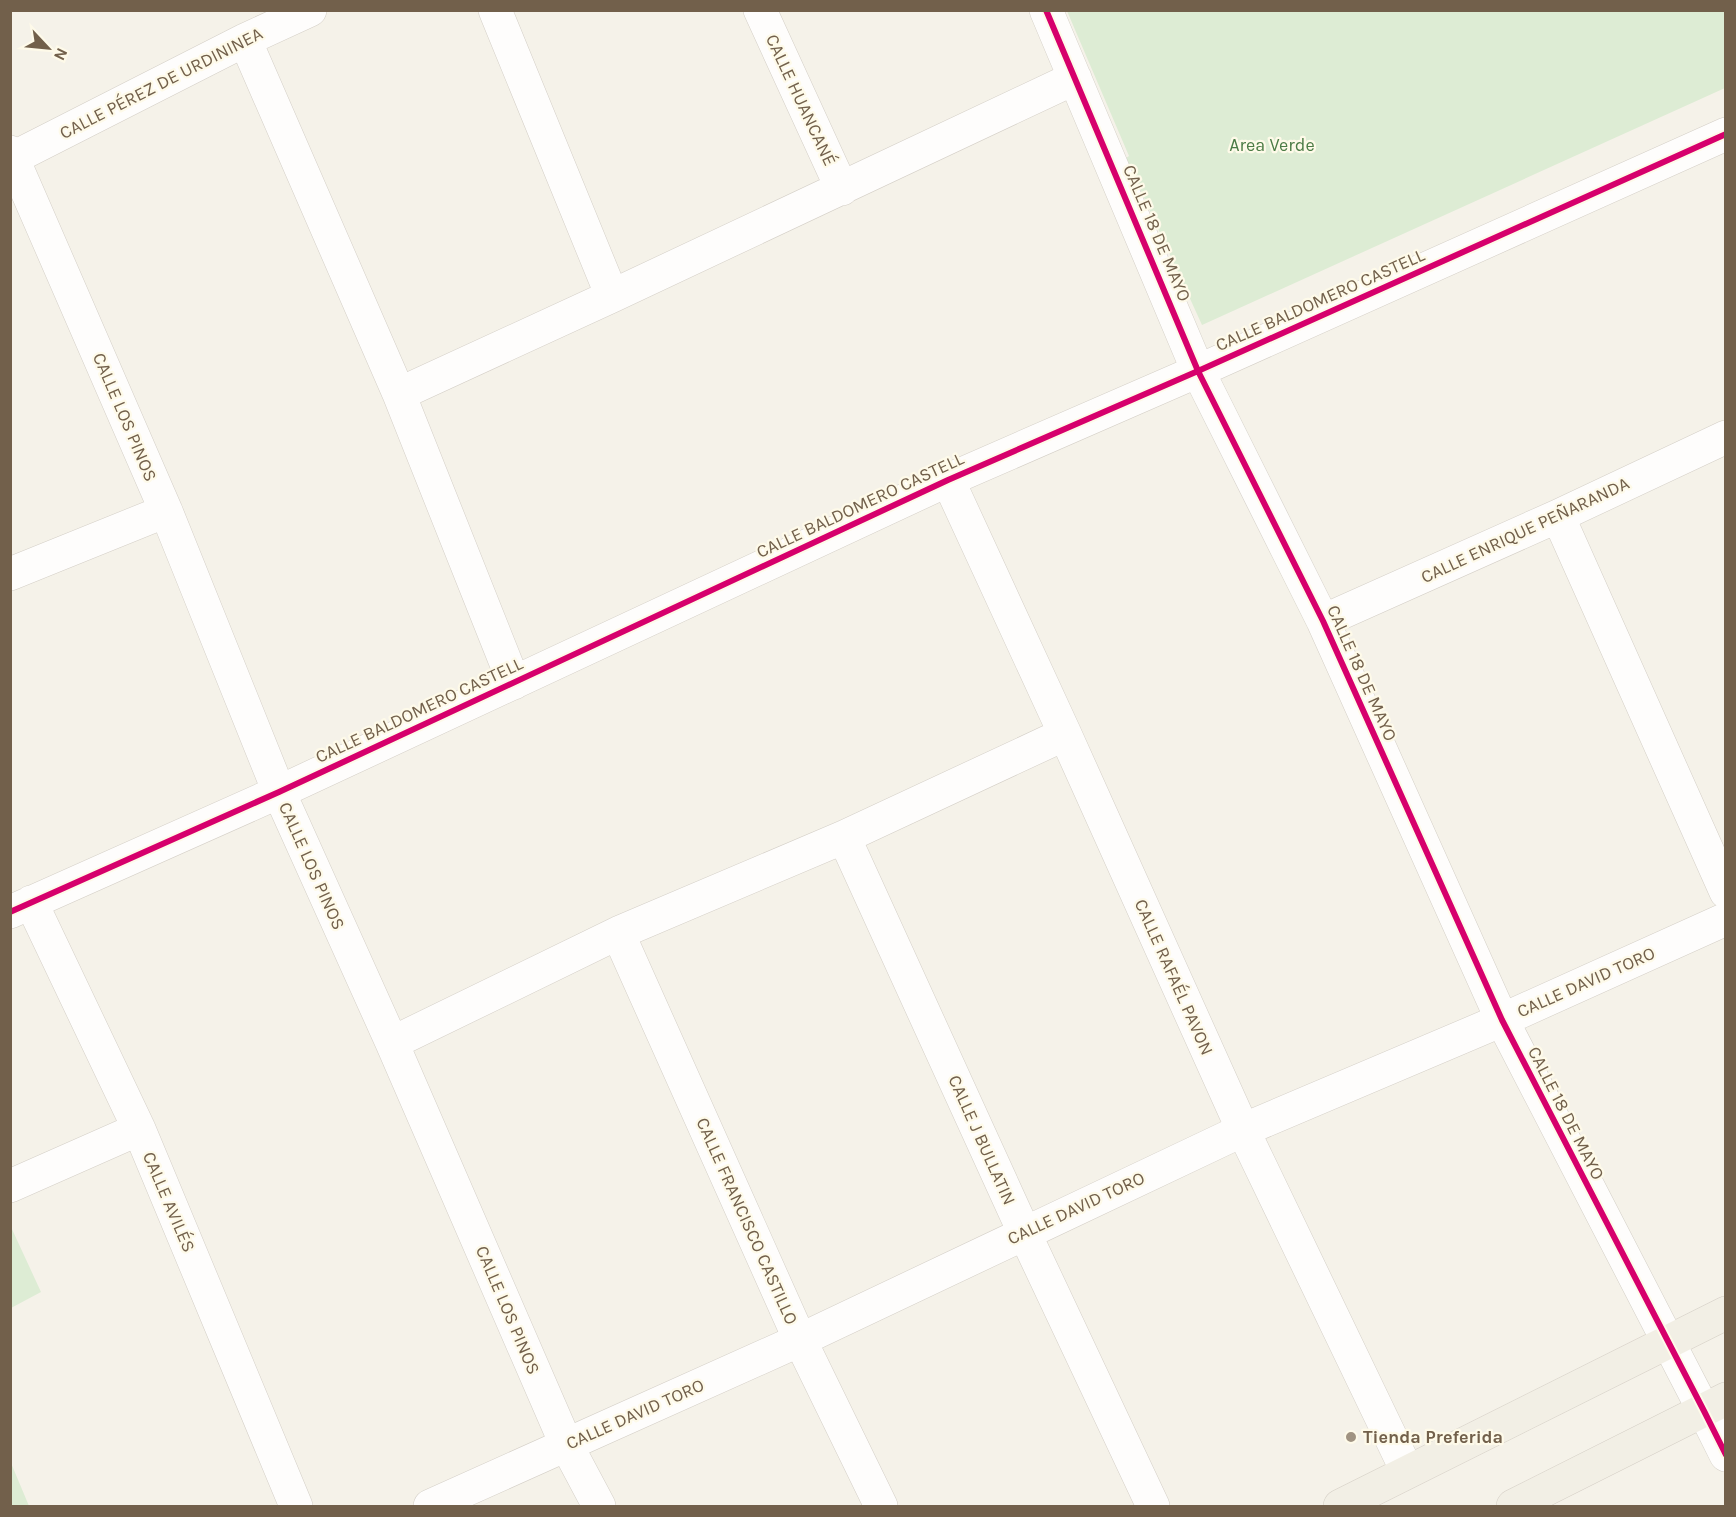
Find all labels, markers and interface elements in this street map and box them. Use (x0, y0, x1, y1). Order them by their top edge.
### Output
north arrow (18, 18, 78, 78)
street label: CALLE PÉREZ DE URDININEA (56, 22, 266, 144)
street label: CALLE HUANCANÉ (761, 30, 842, 169)
park label: Area Verde (1229, 134, 1315, 156)
street label: CALLE 18 DE MAYO (1118, 161, 1196, 305)
street label: CALLE BALDOMERO CASTELL (1212, 244, 1428, 356)
street label: CALLE LOS PINOS (88, 349, 162, 485)
street label: CALLE BALDOMERO CASTELL (753, 447, 968, 563)
street label: CALLE ENRIQUE PEÑARANDA (1417, 472, 1633, 588)
street label: CALLE 18 DE MAYO (1322, 602, 1402, 744)
street label: CALLE BALDOMERO CASTELL (312, 652, 527, 768)
street label: CALLE LOS PINOS (274, 799, 350, 933)
street label: CALLE RAFAÉL PAVON (1130, 895, 1219, 1058)
street label: CALLE DAVID TORO (1514, 942, 1658, 1022)
street label: CALLE 18 DE MAYO (1523, 1043, 1609, 1183)
street label: CALLE J BULLATIN (944, 1072, 1020, 1208)
street label: CALLE FRANCISCO CASTILLO (691, 1114, 803, 1328)
street label: CALLE AVILÉS (138, 1148, 201, 1256)
street label: CALLE DAVID TORO (1004, 1167, 1148, 1249)
street label: CALLE LOS PINOS (471, 1242, 545, 1378)
street label: CALLE DAVID TORO (563, 1374, 707, 1454)
place label: Tienda Preferida (1363, 1426, 1503, 1448)
marker: Tienda Preferida (1344, 1430, 1358, 1444)

